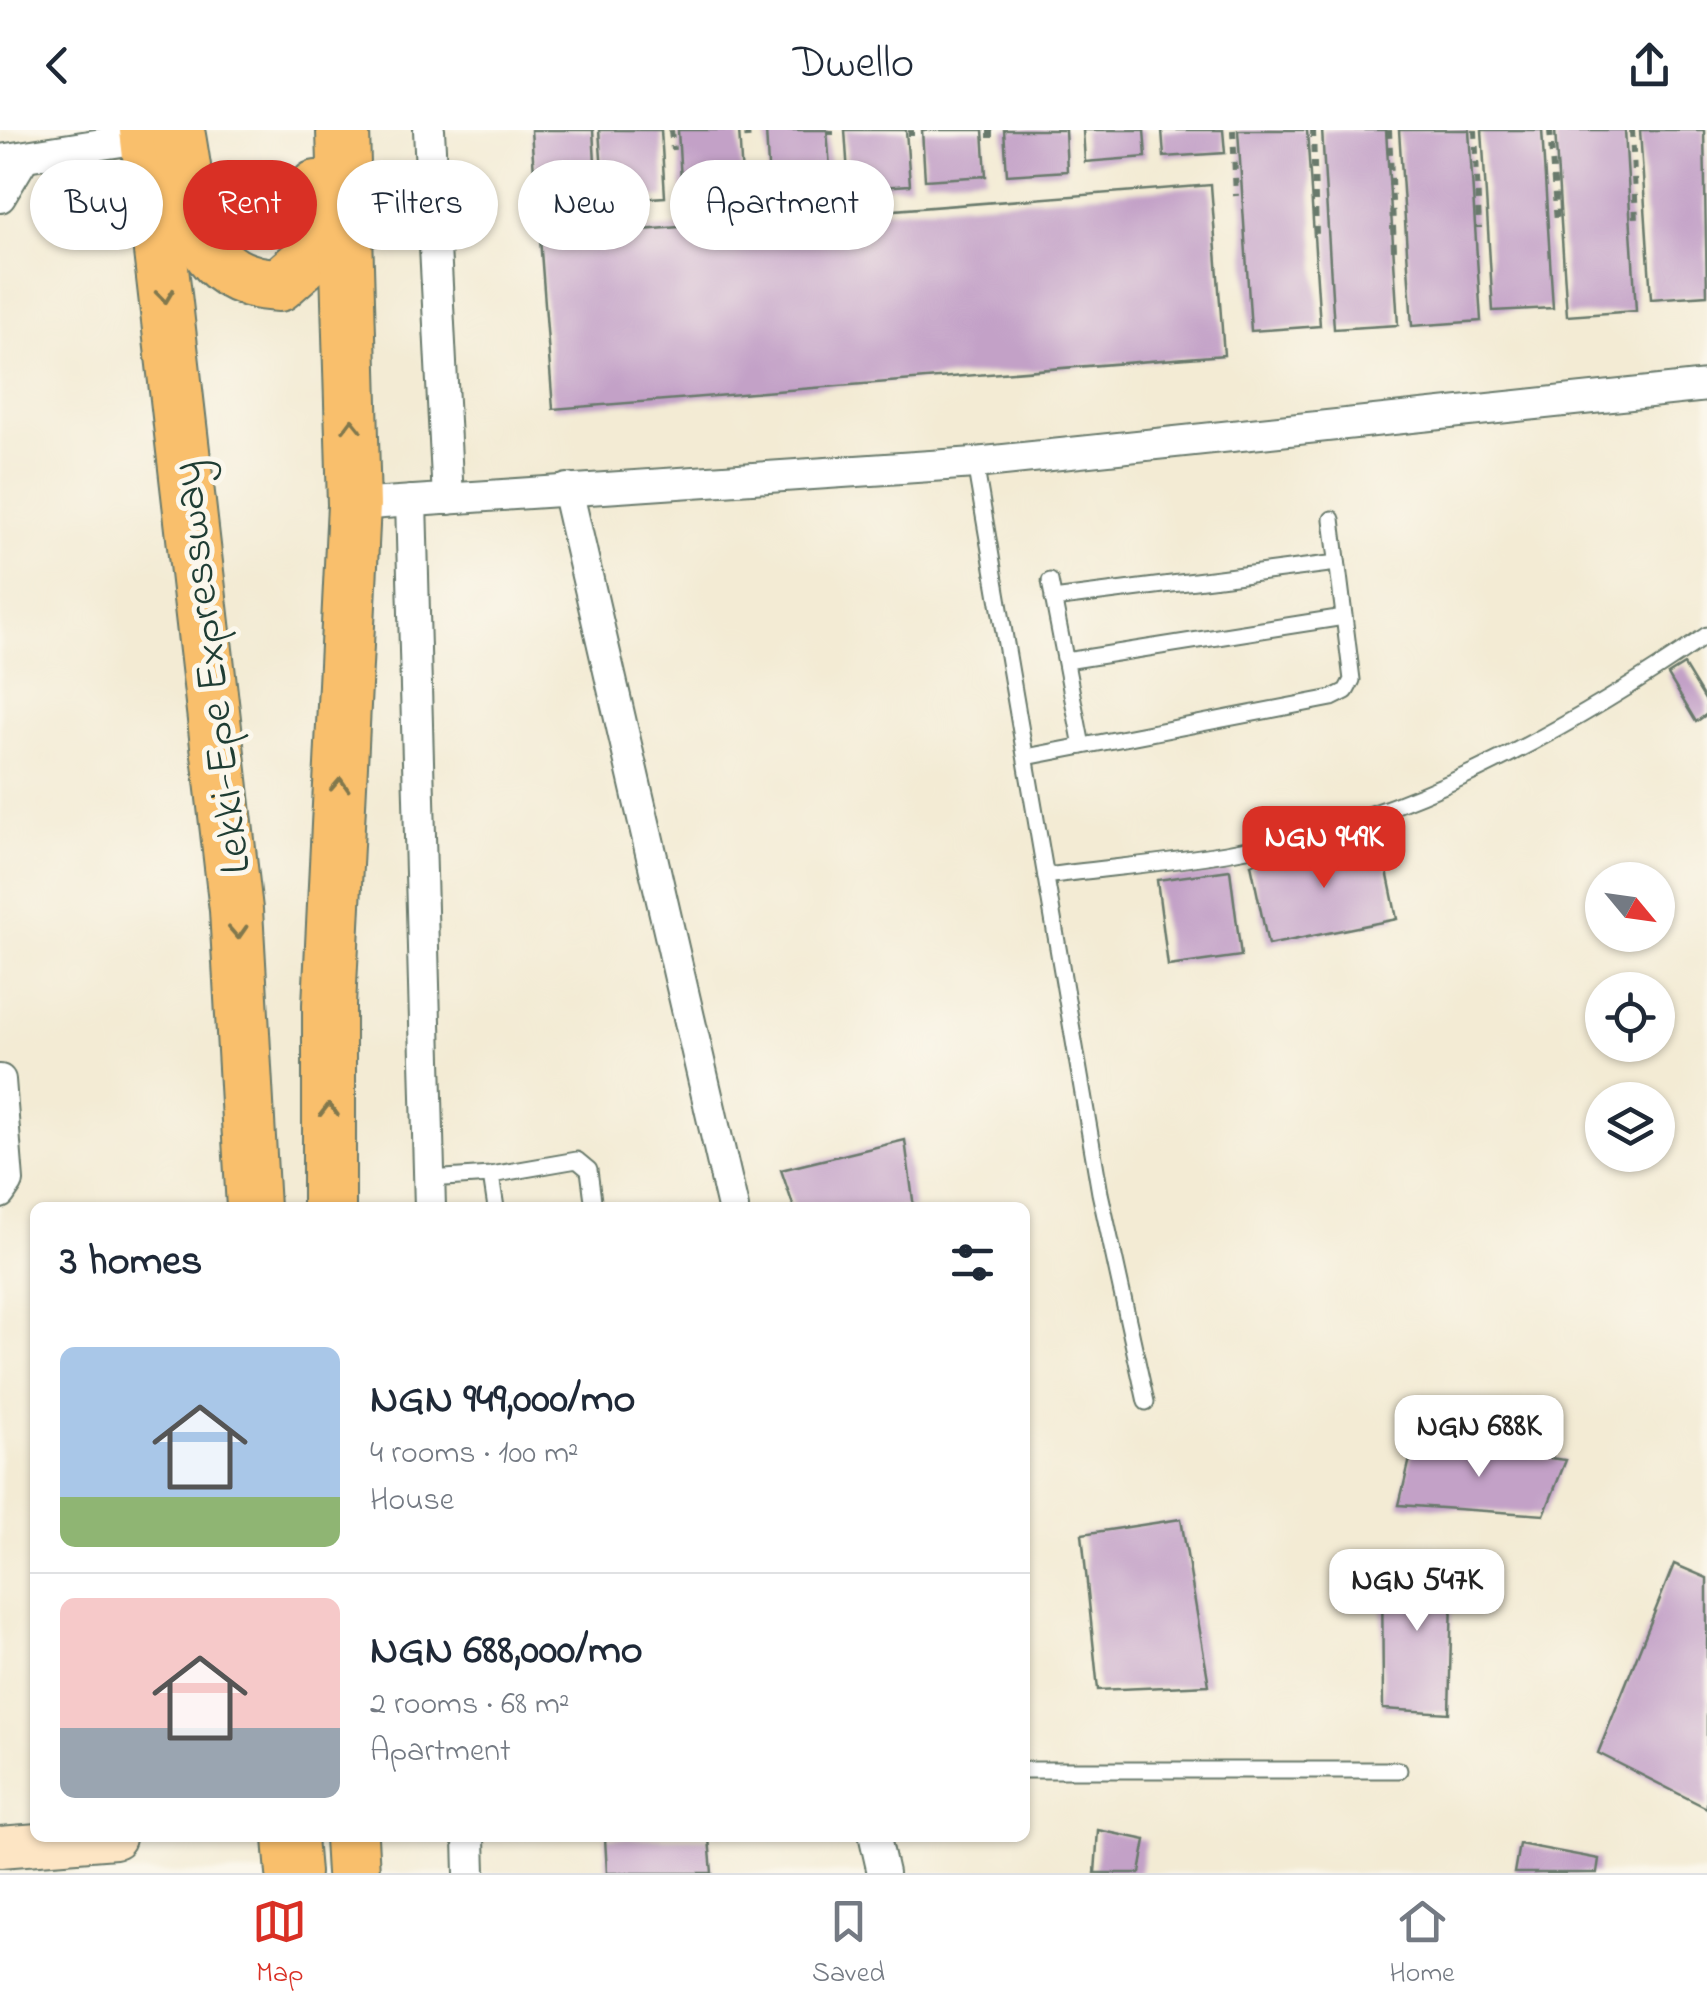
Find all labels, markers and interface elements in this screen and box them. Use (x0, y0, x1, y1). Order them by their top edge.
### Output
text: Dwello (793, 32, 914, 98)
icon: back (30, 38, 85, 93)
icon: share (1622, 38, 1677, 93)
chip: Buy (30, 160, 163, 250)
chip: Rent (183, 160, 317, 250)
chip: Filters (337, 160, 498, 250)
chip: New (518, 160, 650, 250)
chip: Apartment (670, 160, 894, 250)
one-way arrow (154, 289, 175, 305)
one-way arrow (341, 417, 362, 433)
street label: Lekki-Epe Expressway (155, 457, 271, 877)
one-way arrow (329, 777, 350, 793)
pin: NGN 949K (1221, 806, 1427, 891)
text: NGN 949K (1264, 815, 1384, 862)
north arrow (1585, 862, 1675, 952)
map controls (1585, 862, 1675, 1172)
one-way arrow (227, 925, 248, 941)
button: locate (1585, 972, 1675, 1062)
button: layers (1585, 1082, 1675, 1172)
one-way arrow (318, 1102, 340, 1118)
text: 3 homes (60, 1232, 202, 1293)
icon: filters (945, 1235, 1000, 1290)
text: NGN 949,000/mo (370, 1370, 635, 1431)
icon: home (140, 1387, 260, 1507)
pin: NGN 688K (1376, 1395, 1582, 1480)
text: NGN 688K (1417, 1404, 1541, 1451)
text: 4 rooms · 100 m² (370, 1431, 578, 1478)
text: House (370, 1478, 454, 1525)
pin: NGN 547K (1314, 1549, 1520, 1634)
text: NGN 547K (1351, 1558, 1483, 1605)
text: NGN 688,000/mo (370, 1621, 643, 1682)
icon: home (140, 1638, 260, 1758)
text: 2 rooms · 68 m² (370, 1682, 569, 1729)
text: Apartment (370, 1729, 511, 1776)
tab: Map (252, 1894, 307, 1995)
tab: Saved (812, 1894, 885, 1995)
tab: Home (1390, 1894, 1455, 1995)

